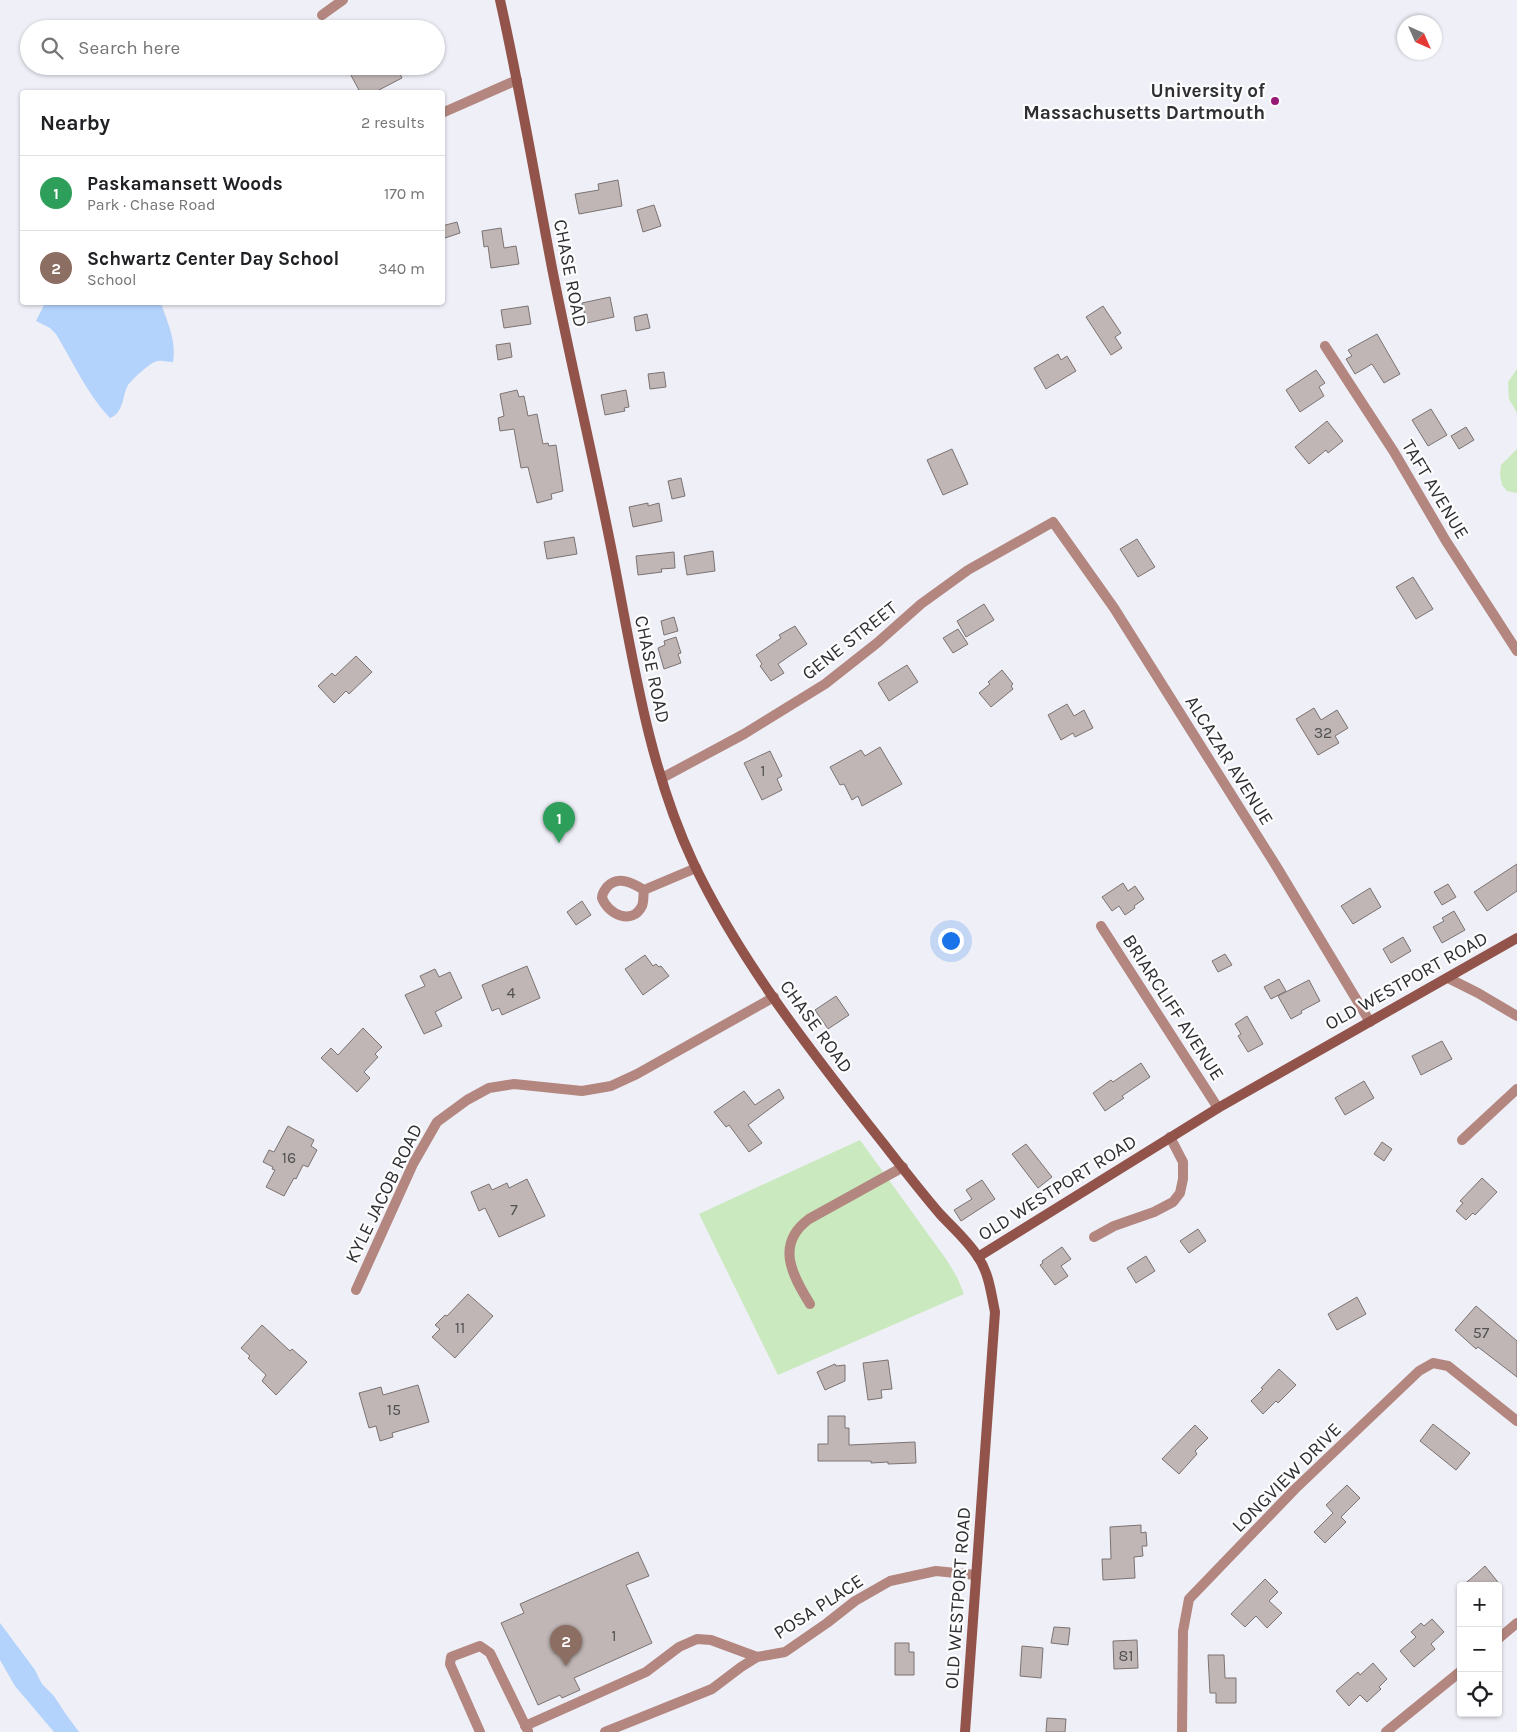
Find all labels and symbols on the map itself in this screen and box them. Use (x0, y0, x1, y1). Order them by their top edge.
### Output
north arrow (1397, 15, 1442, 60)
place label: University of Massachusetts Dartmouth (1023, 80, 1266, 124)
marker: University of Massachusetts Dartmouth (1269, 95, 1281, 107)
street label: CHASE ROAD (549, 217, 591, 329)
street label: TAFT AVENUE (1397, 436, 1473, 543)
street label: GENE STREET (798, 597, 902, 685)
street label: CHASE ROAD (630, 613, 674, 725)
street label: ALCAZAR AVENUE (1180, 692, 1278, 829)
house number: 32 (1314, 723, 1332, 742)
house number: 1 (760, 761, 766, 780)
pin: 1 (543, 802, 575, 843)
street label: OLD WESTPORT ROAD (1321, 927, 1492, 1035)
your location (938, 928, 964, 954)
street label: BRIARCLIFF AVENUE (1118, 931, 1229, 1085)
street label: CHASE ROAD (775, 976, 857, 1077)
house number: 4 (507, 983, 516, 1002)
street label: KYLE JACOB ROAD (341, 1120, 427, 1267)
street label: OLD WESTPORT ROAD (974, 1130, 1141, 1246)
house number: 16 (282, 1148, 296, 1167)
house number: 7 (510, 1200, 518, 1219)
house number: 11 (455, 1318, 465, 1337)
house number: 57 (1473, 1323, 1490, 1342)
house number: 15 (387, 1400, 401, 1419)
street label: LONGVIEW DRIVE (1228, 1419, 1346, 1537)
street label: OLD WESTPORT ROAD (941, 1506, 975, 1690)
street label: POSA PLACE (770, 1570, 867, 1644)
pin: 2 (550, 1625, 582, 1666)
house number: 1 (611, 1626, 617, 1645)
house number: 81 (1118, 1646, 1134, 1665)

